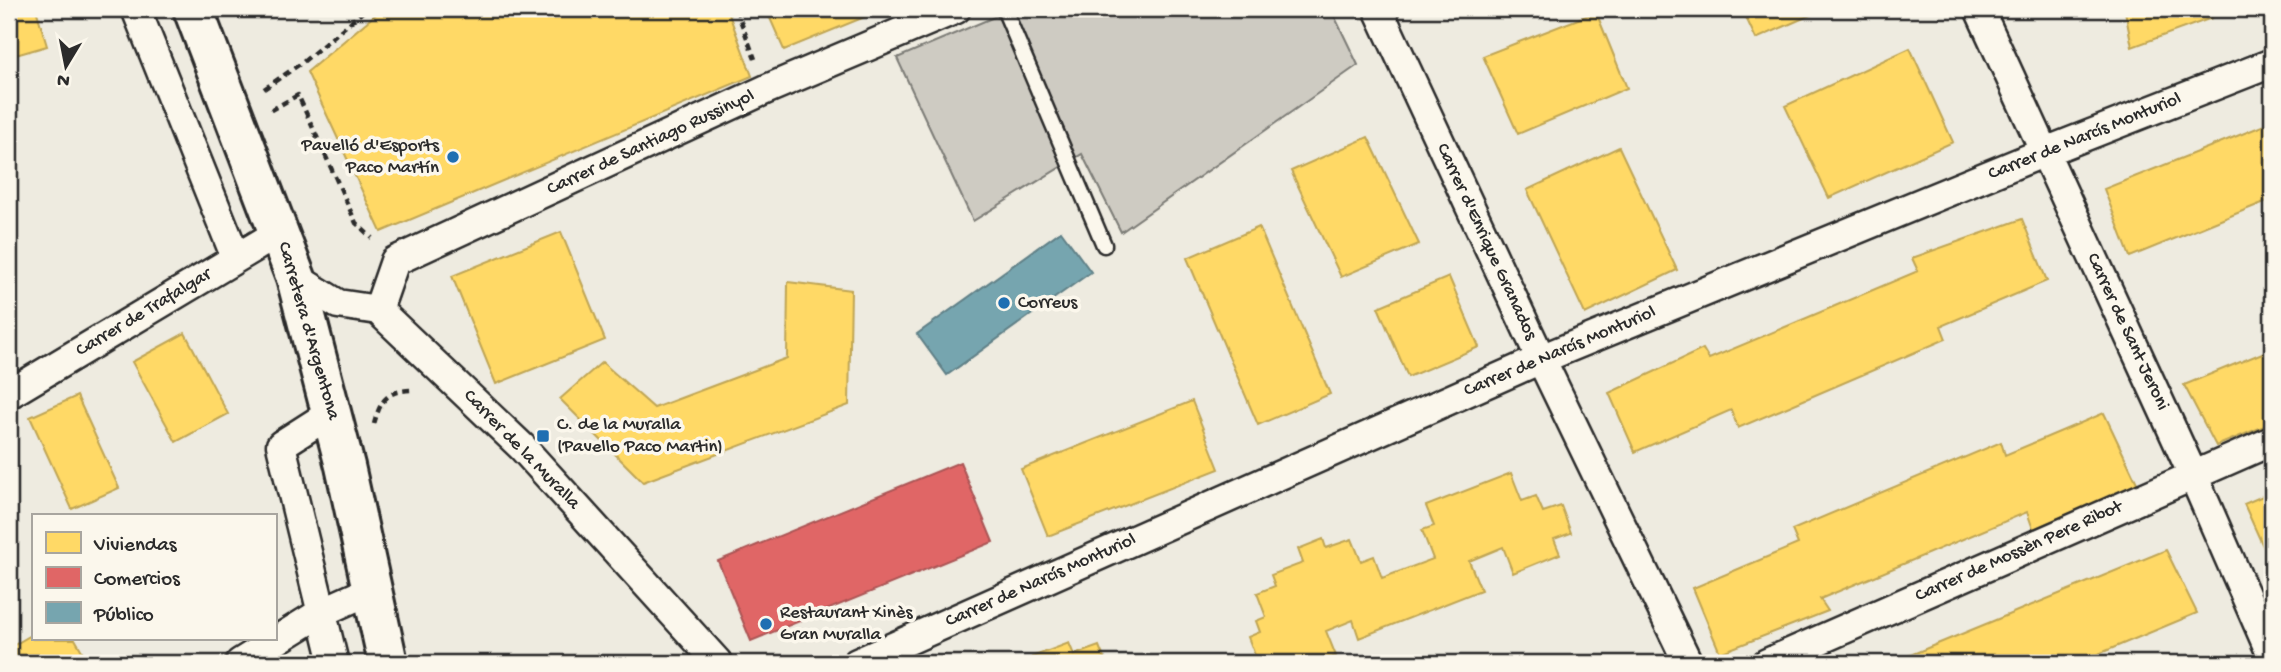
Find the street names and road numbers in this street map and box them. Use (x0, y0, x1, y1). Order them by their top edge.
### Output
street label: Carrer de Santiago Russinyol (544, 85, 758, 201)
street label: Carrer de Narcís Monturiol (1985, 88, 2185, 186)
street label: Carrer d'Enrique Granados (1430, 140, 1542, 345)
street label: Carretera d'Argentona (272, 239, 345, 424)
street label: Carrer de Sant Jeroni (2080, 250, 2174, 414)
street label: Carrer de Trafalgar (72, 262, 218, 363)
street label: Carrer de Narcís Monturiol (1461, 301, 1659, 403)
street label: Carrer de la Muralla (458, 385, 585, 516)
street label: Carrer de Mossèn Pere Ribot (1912, 495, 2128, 608)
street label: Carrer de Narcís Monturiol (942, 529, 1140, 633)

